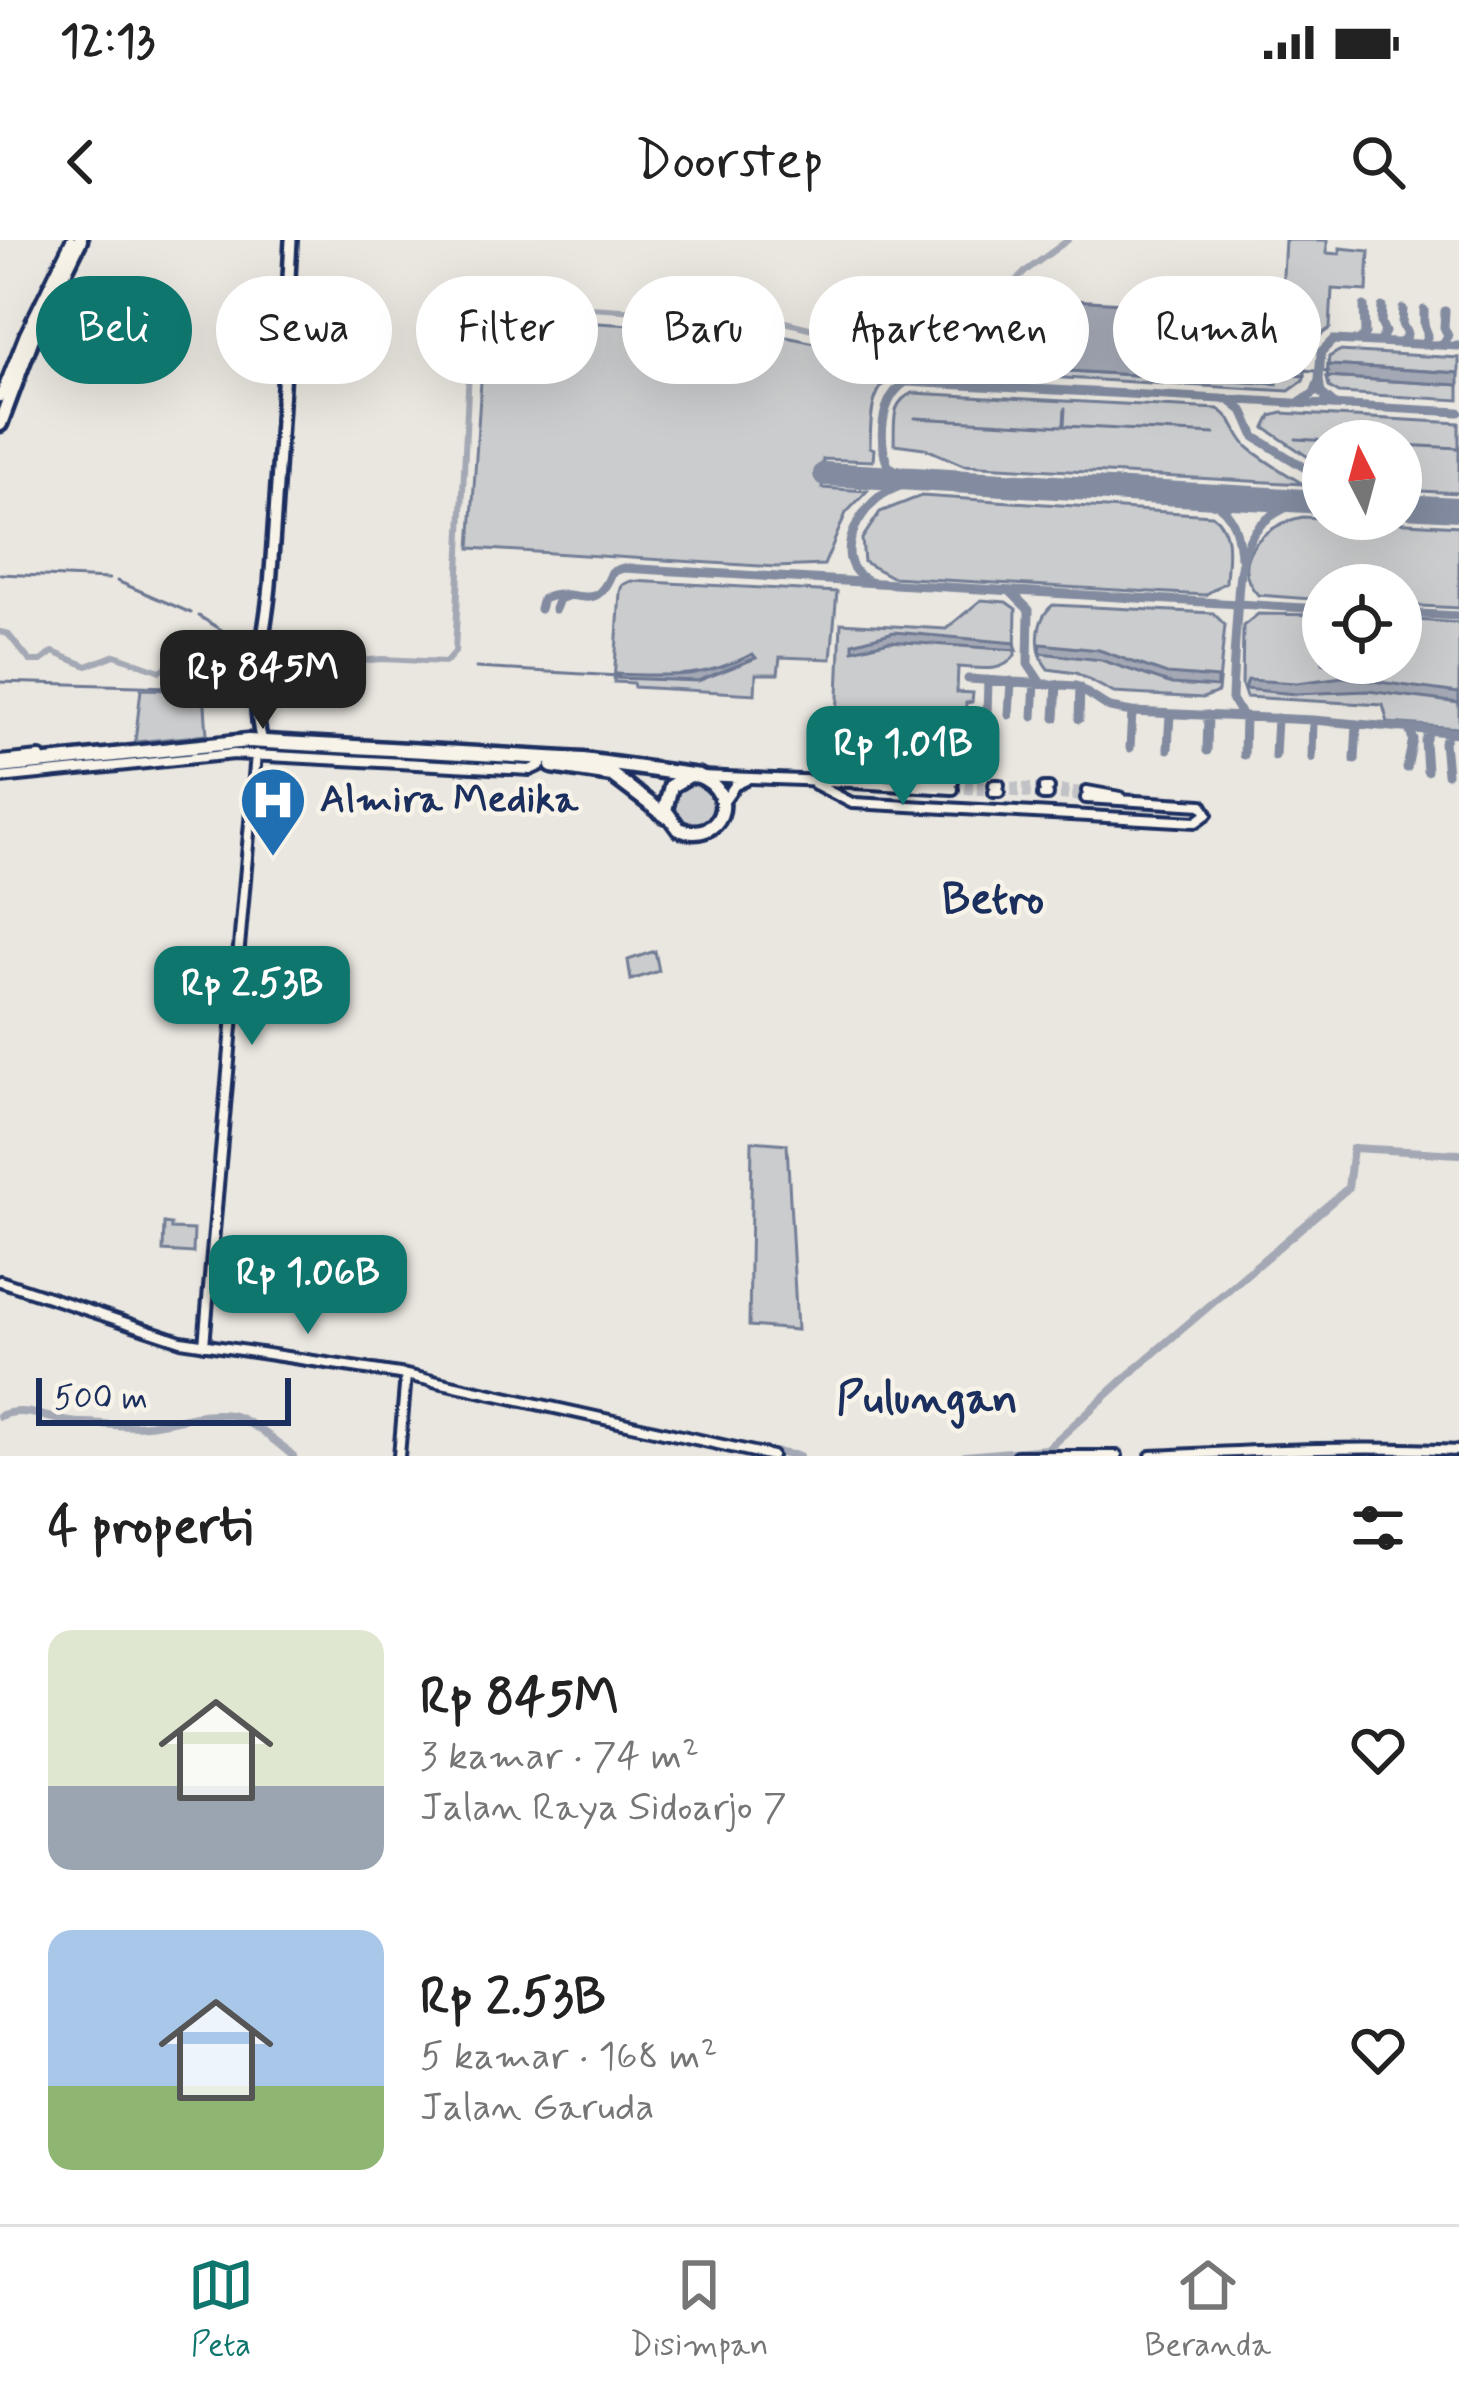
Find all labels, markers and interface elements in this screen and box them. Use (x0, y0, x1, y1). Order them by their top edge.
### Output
text: 12:13 (60, 13, 155, 72)
text: Doorstep (635, 127, 824, 198)
icon: back (48, 129, 114, 195)
icon: search (1345, 129, 1411, 195)
chip: Beli (36, 276, 192, 384)
chip: Sewa (216, 276, 392, 384)
chip: Filter (416, 276, 598, 384)
chip: Baru (622, 276, 785, 384)
chip: Apartemen (809, 276, 1089, 384)
chip: Rumah (1113, 276, 1321, 384)
north arrow (1302, 420, 1422, 540)
map controls (1302, 420, 1422, 684)
button: locate (1302, 564, 1422, 684)
pin: Rp 845M (152, 630, 374, 732)
text: Rp 845M (187, 643, 339, 694)
pin: Rp 1.01B (779, 706, 1027, 808)
text: Rp 1.01B (833, 719, 973, 770)
hospital icon: Almira Medika (238, 765, 308, 859)
place label: Almira Medika (320, 775, 580, 826)
district label: Betro (942, 871, 1044, 930)
pin: Rp 2.53B (128, 946, 376, 1048)
text: Rp 2.53B (181, 959, 323, 1010)
pin: Rp 1.06B (184, 1235, 432, 1337)
text: Rp 1.06B (236, 1248, 380, 1299)
district label: Pulungan (836, 1370, 1018, 1429)
scale bar (36, 1372, 291, 1425)
text: 500 m (54, 1377, 148, 1421)
text: 4 properti (48, 1495, 252, 1561)
icon: filters (1345, 1495, 1411, 1561)
text: Rp 845M (420, 1666, 619, 1732)
icon: home (144, 1678, 288, 1822)
icon: heart (1345, 1717, 1411, 1783)
text: 3 kamar · 74 m² (420, 1732, 699, 1783)
text: Jalan Raya Sidoarjo 7 (420, 1783, 787, 1834)
text: Rp 2.53B (420, 1966, 606, 2032)
icon: home (144, 1978, 288, 2122)
icon: heart (1345, 2017, 1411, 2083)
text: 5 kamar · 168 m² (420, 2032, 717, 2083)
text: Jalan Garuda (420, 2083, 654, 2134)
tab: Peta (188, 2252, 254, 2368)
tab: Disimpan (630, 2252, 769, 2368)
tab: Beranda (1144, 2252, 1271, 2368)

